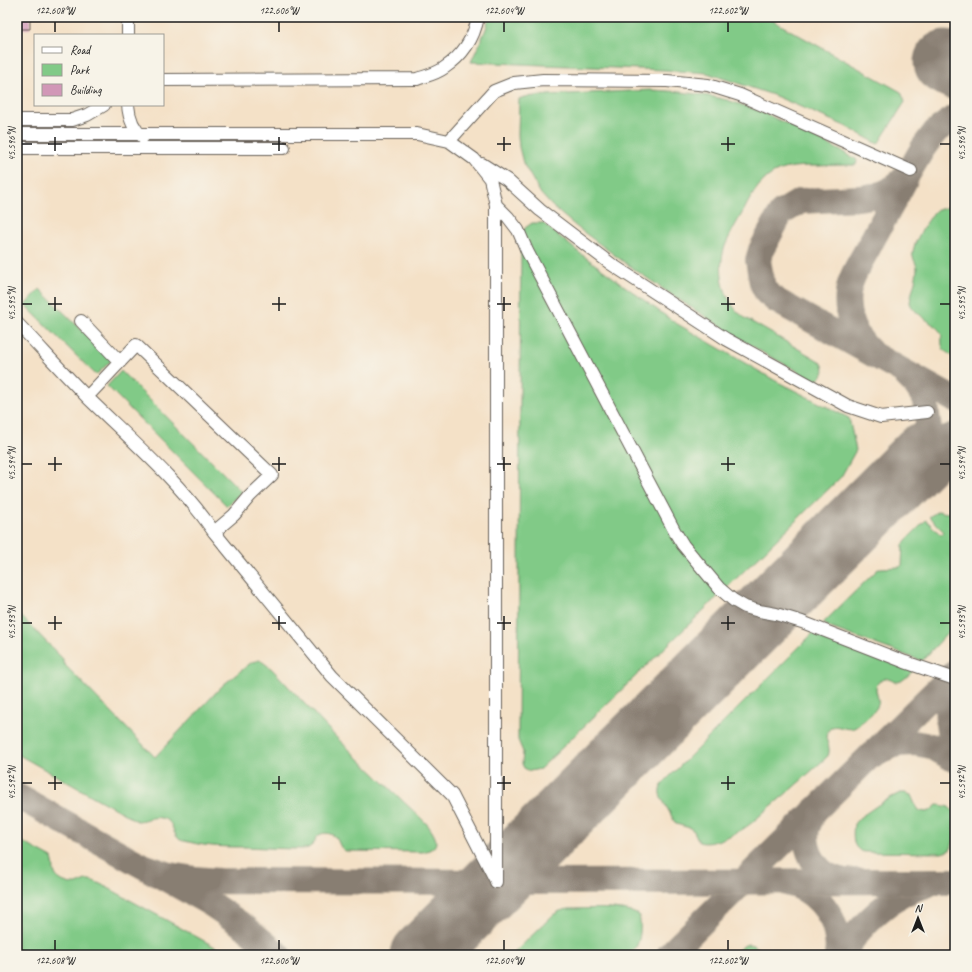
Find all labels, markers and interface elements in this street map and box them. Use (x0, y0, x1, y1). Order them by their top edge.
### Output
text: 122.608°W (35, 4, 76, 17)
text: 122.606°W (259, 4, 300, 17)
text: 122.604°W (484, 4, 525, 17)
text: 122.602°W (708, 4, 749, 17)
legend (34, 34, 164, 106)
text: Road (70, 42, 92, 58)
text: Park (70, 62, 91, 78)
text: Building (70, 82, 102, 98)
text: 45.596°N (5, 125, 18, 161)
text: 45.596°N (955, 125, 968, 161)
text: 45.595°N (5, 285, 18, 321)
text: 45.595°N (955, 285, 968, 321)
text: 45.594°N (5, 445, 18, 481)
text: 45.594°N (955, 445, 968, 481)
text: 45.593°N (5, 604, 18, 640)
text: 45.593°N (955, 604, 968, 640)
text: 45.592°N (5, 764, 18, 800)
text: 45.592°N (955, 764, 968, 800)
north arrow (898, 898, 938, 938)
text: N (915, 901, 924, 915)
text: 122.608°W (35, 954, 76, 967)
text: 122.606°W (259, 954, 300, 967)
text: 122.604°W (484, 954, 525, 967)
text: 122.602°W (708, 954, 749, 967)

